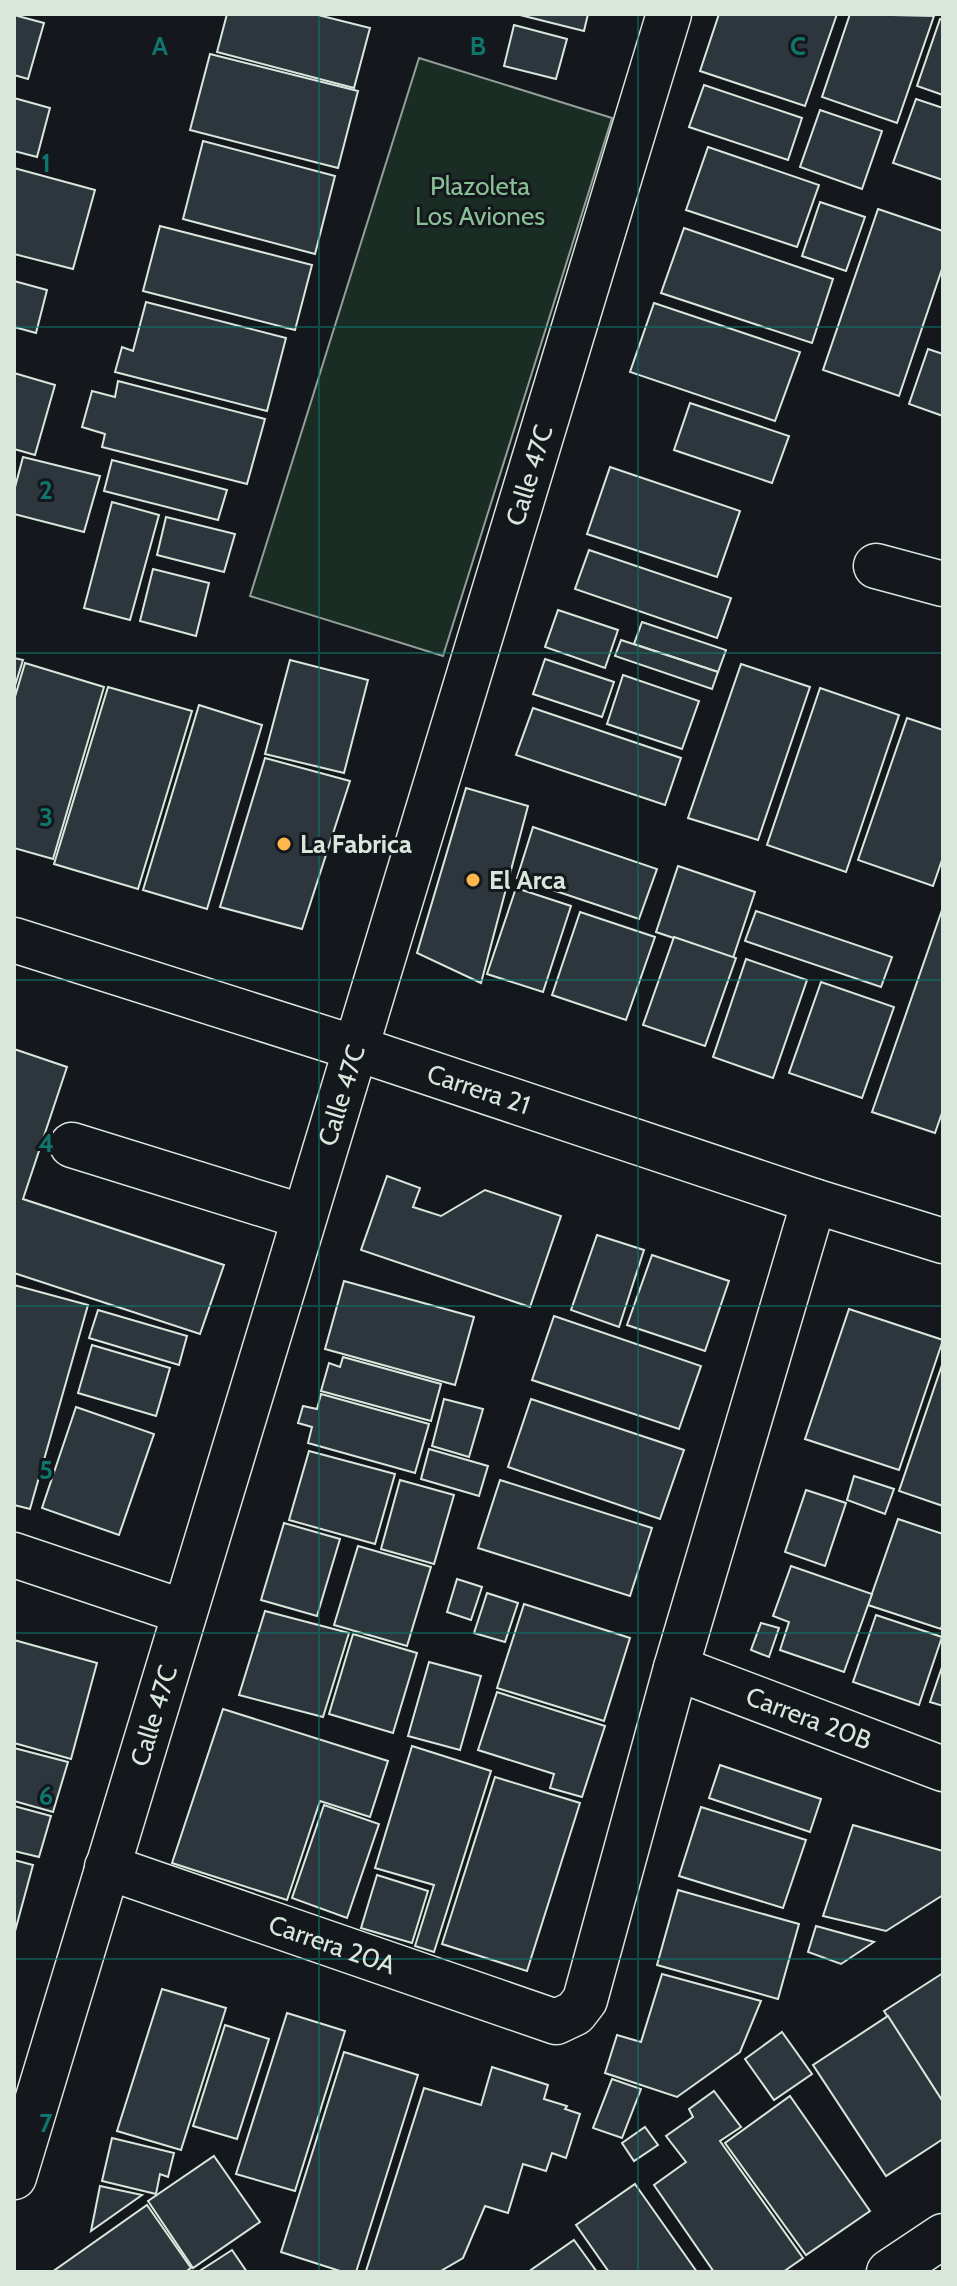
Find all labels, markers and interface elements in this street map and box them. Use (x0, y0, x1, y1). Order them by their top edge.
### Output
text: A (152, 30, 169, 62)
text: B (470, 30, 486, 62)
text: C (790, 30, 806, 62)
text: 1 (41, 147, 51, 179)
park label: Plazoleta Los Aviones (415, 170, 545, 232)
street label: Calle 47C (499, 421, 560, 530)
text: 2 (39, 474, 53, 506)
text: 3 (39, 801, 53, 833)
place label: La Fabrica (300, 828, 412, 860)
marker: La Fabrica (275, 835, 293, 853)
place label: El Arca (489, 864, 566, 896)
marker: El Arca (464, 871, 482, 889)
street label: Calle 47C (311, 1041, 372, 1150)
street label: Carrera 21 (423, 1057, 534, 1121)
text: 4 (38, 1127, 54, 1159)
text: 5 (39, 1454, 53, 1486)
street label: Calle 47C (123, 1661, 184, 1770)
street label: Carrera 20B (742, 1680, 876, 1756)
text: 6 (39, 1780, 53, 1812)
street label: Carrera 20A (264, 1908, 400, 1981)
text: 7 (39, 2107, 53, 2139)

